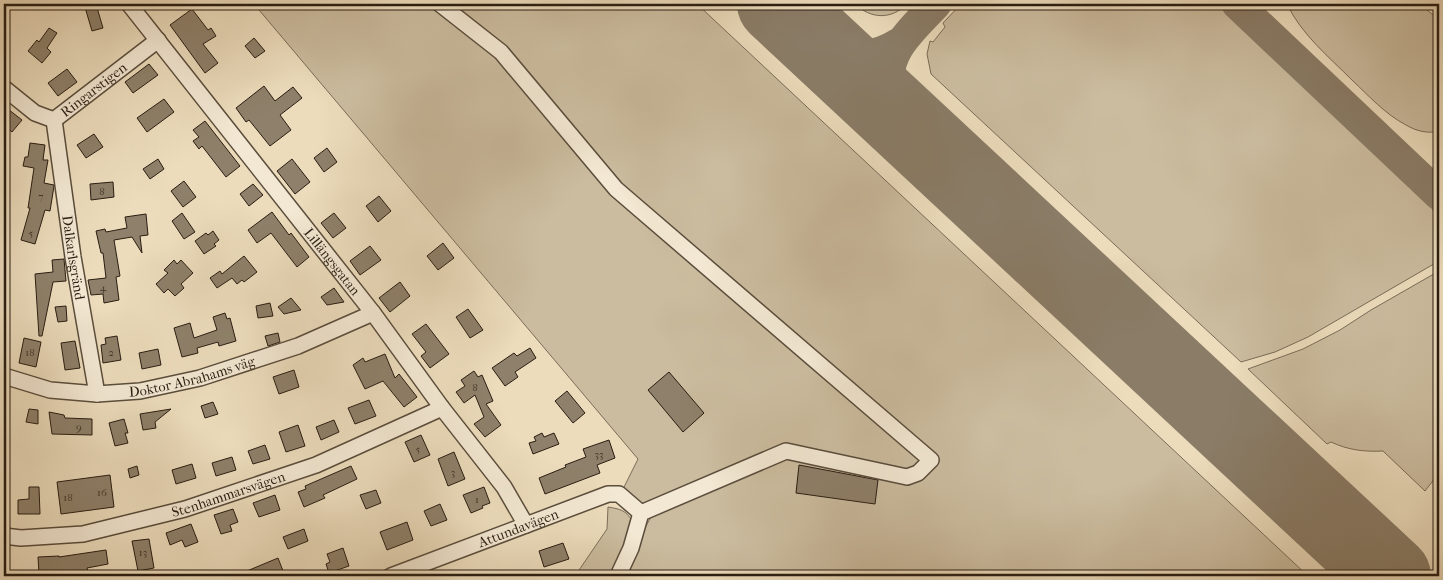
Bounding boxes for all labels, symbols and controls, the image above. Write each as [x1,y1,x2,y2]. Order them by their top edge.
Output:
street label: Ringarstigen [57,59,130,120]
house number: 8 [99,185,105,198]
house number: 7 [38,190,44,203]
street label: Dalkarlsgränd [59,214,89,302]
street label: Lillängsgatan [300,224,364,299]
house number: 5 [29,227,34,240]
house number: 4 [100,281,107,294]
house number: 18 [25,346,35,359]
house number: 2 [108,346,114,359]
street label: Doktor Abrahams väg [128,352,257,400]
house number: 8 [472,381,478,394]
house number: 9 [76,421,82,434]
house number: 5 [416,443,421,456]
house number: 33 [594,448,604,461]
house number: 3 [451,466,455,479]
street label: Stenhammarsvägen [170,468,287,520]
house number: 16 [97,486,107,499]
house number: 18 [63,491,73,504]
house number: 1 [475,493,479,506]
street label: Attundavägen [475,505,561,551]
house number: 13 [139,546,147,559]

